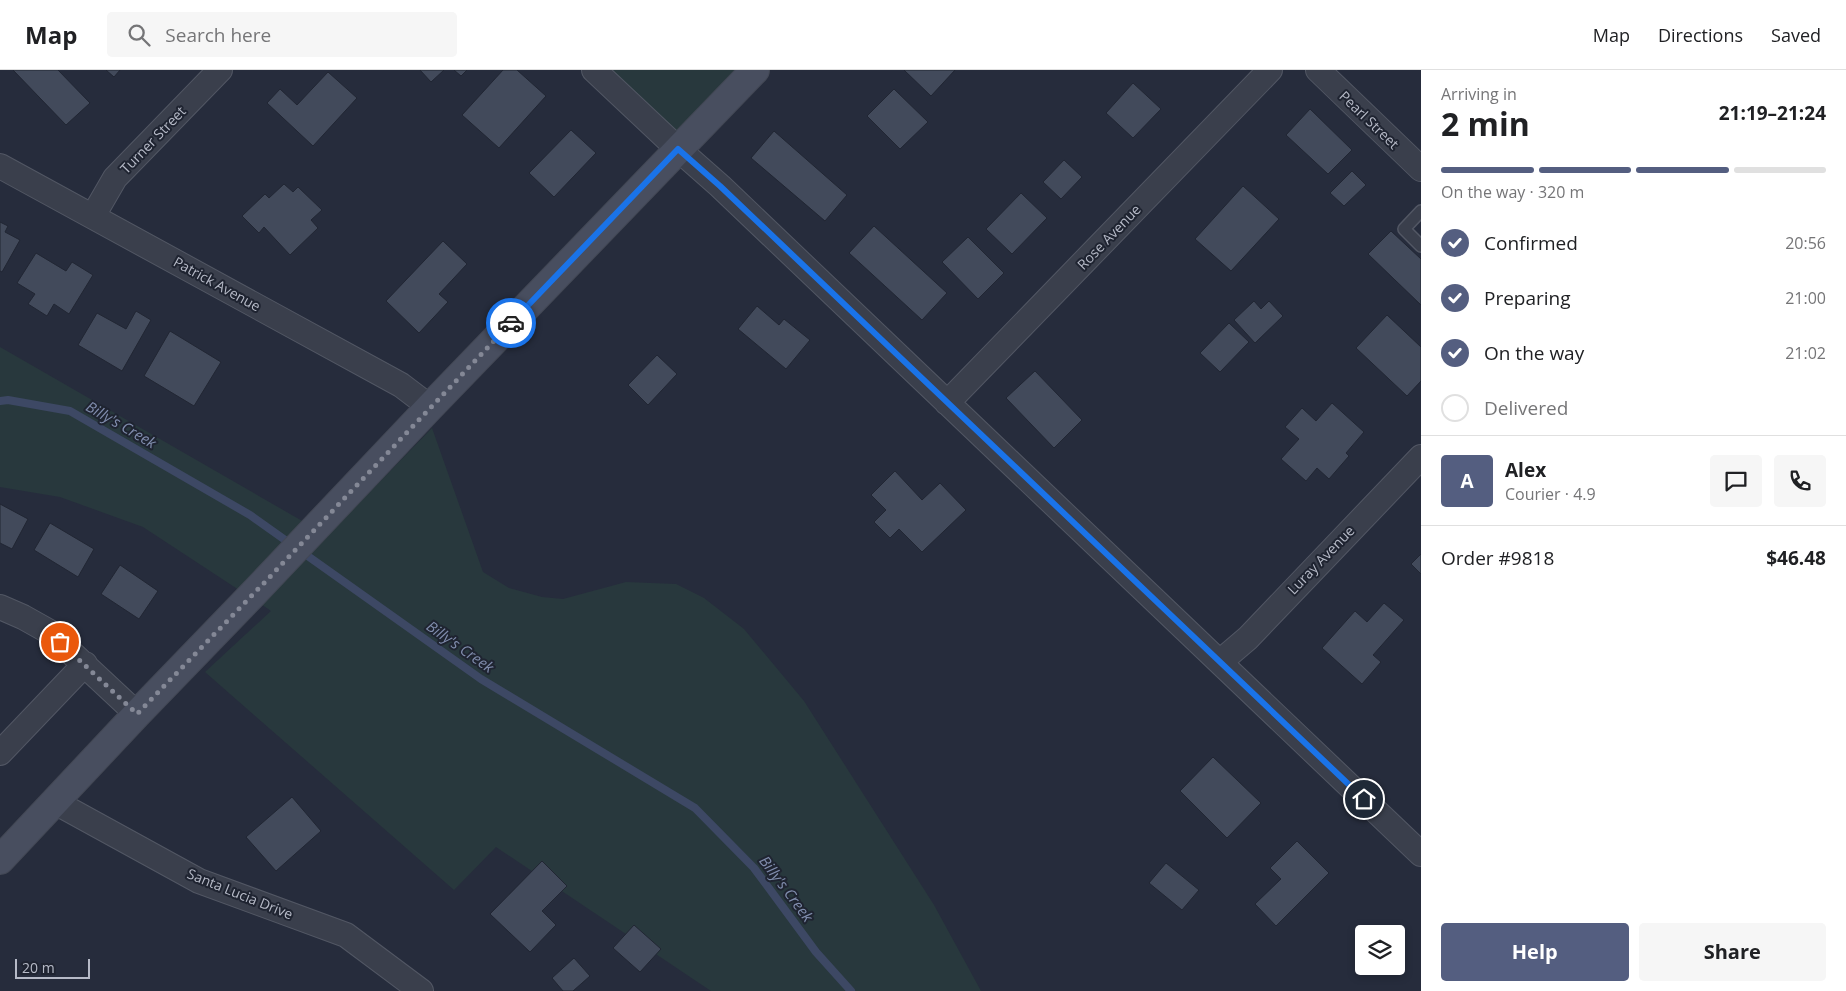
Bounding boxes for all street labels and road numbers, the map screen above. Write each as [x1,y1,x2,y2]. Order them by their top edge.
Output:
street label: Pearl Street [1335,86,1403,153]
street label: Turner Street [116,102,190,178]
street label: Rose Avenue [1073,200,1145,273]
street label: Patrick Avenue [170,252,264,315]
street label: Luray Avenue [1283,521,1358,598]
street label: Santa Lucia Drive [185,864,296,923]

